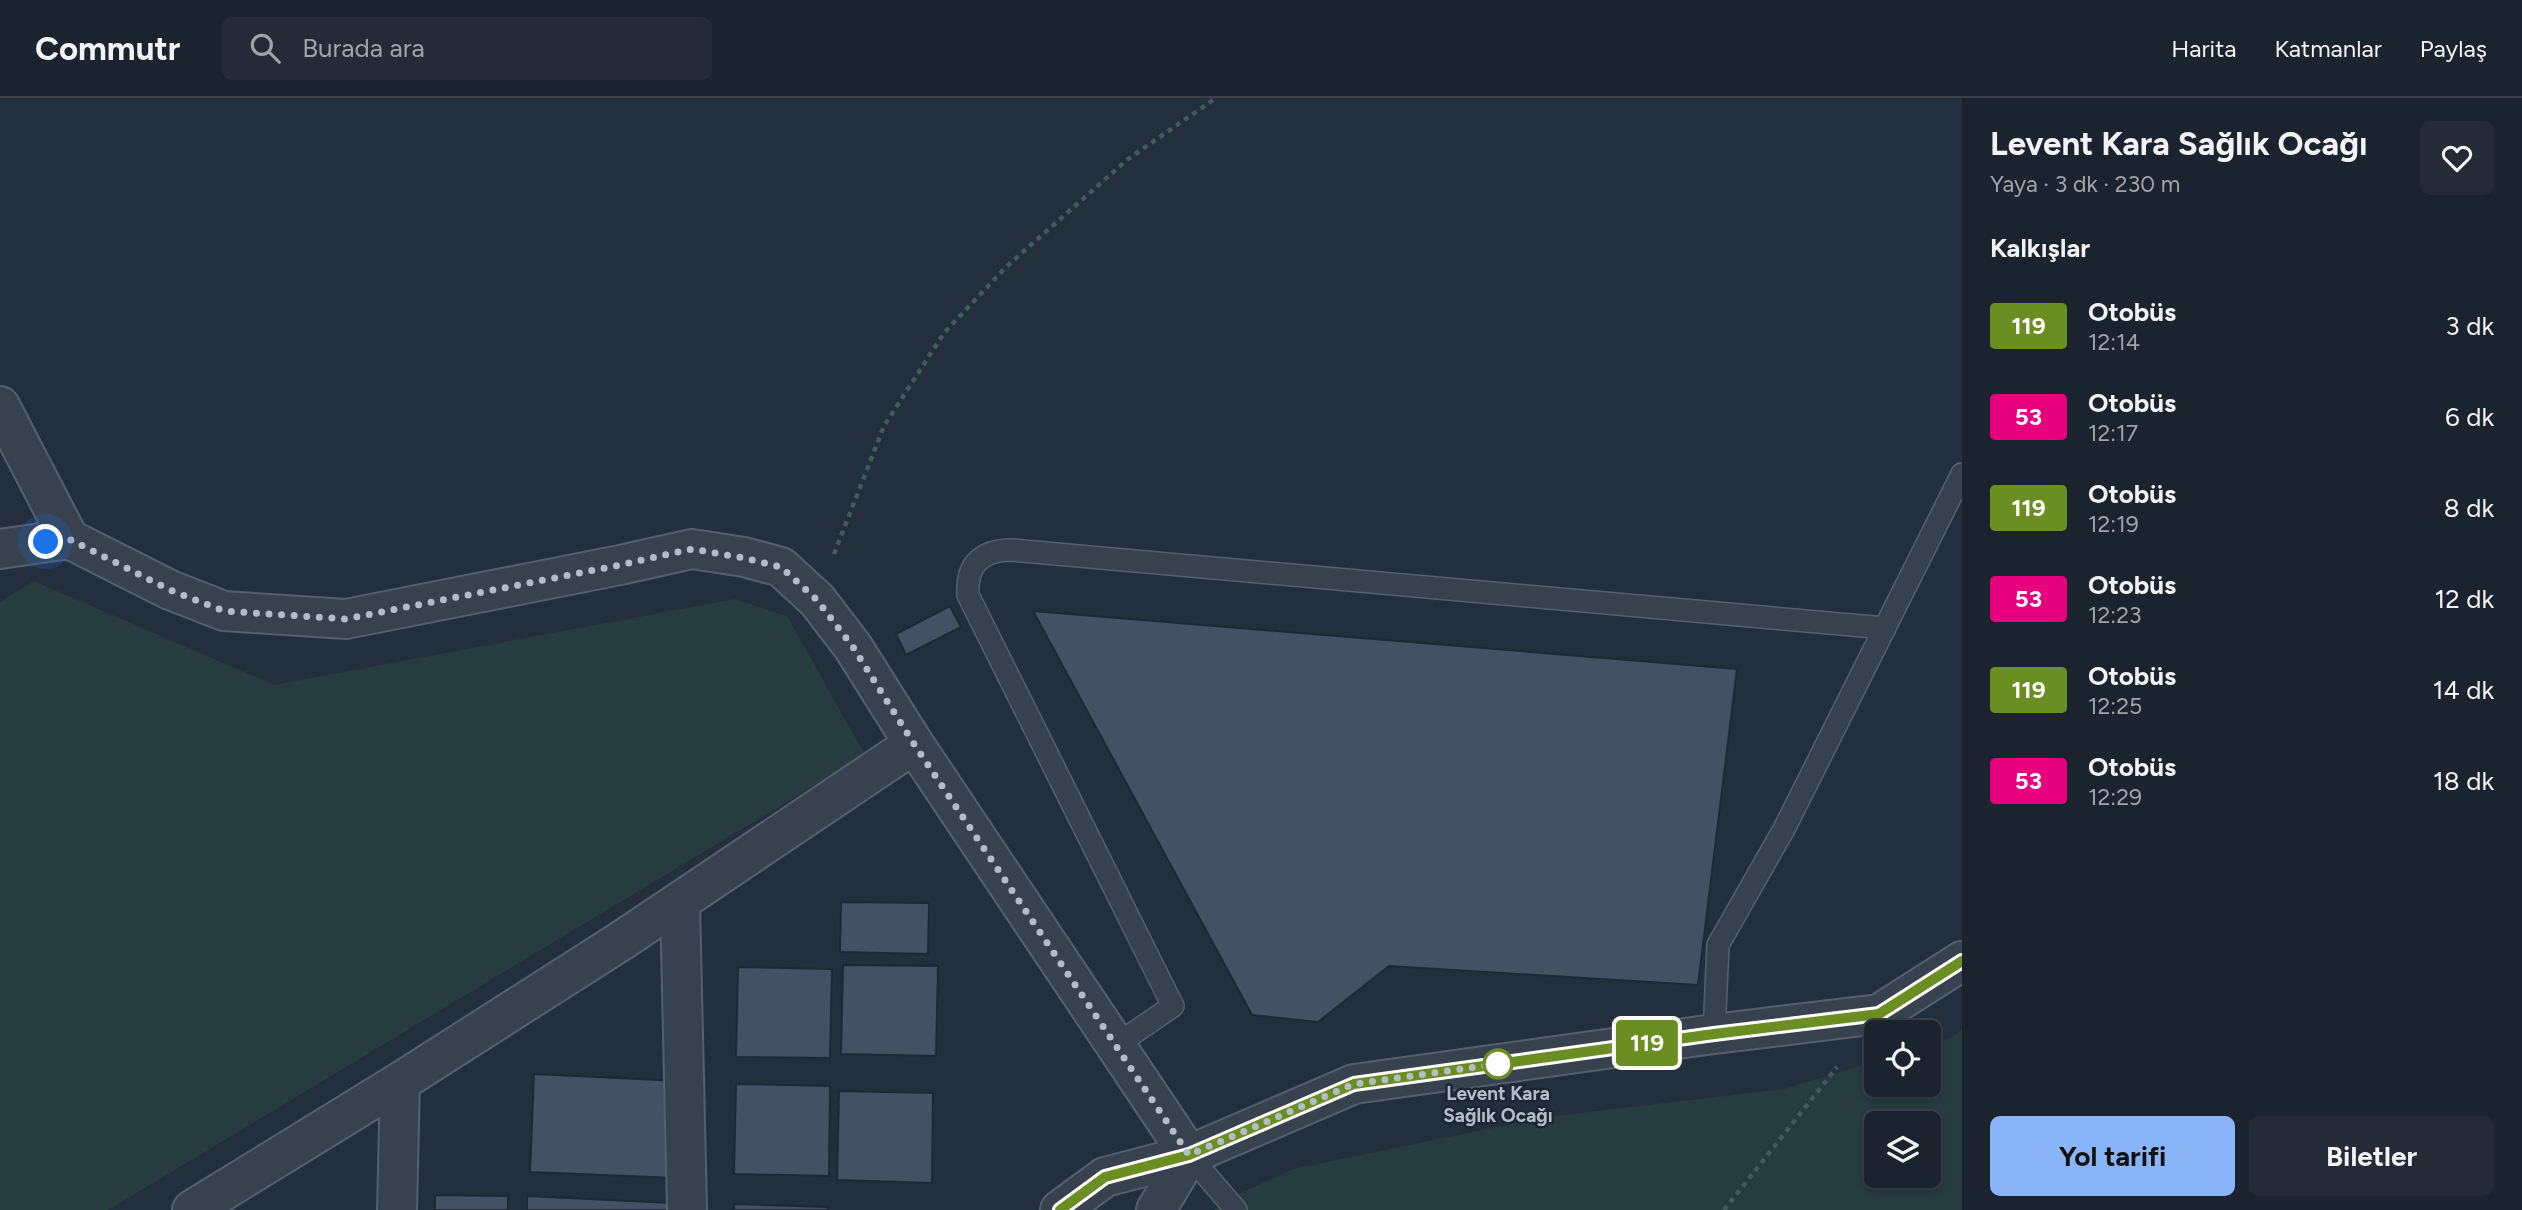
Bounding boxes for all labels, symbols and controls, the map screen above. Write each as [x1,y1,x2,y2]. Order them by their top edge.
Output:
search box [222,17,712,80]
text: Commutr [35,29,180,68]
icon: search [246,29,284,67]
text: Burada ara [302,32,425,64]
text: Harita [2171,34,2236,63]
text: Katmanlar [2274,34,2382,63]
text: Paylaş [2420,34,2487,63]
button: heart [2420,121,2494,195]
text: Levent Kara Sağlık Ocağı [1990,124,2368,163]
text: Yaya · 3 dk · 230 m [1990,170,2180,198]
text: Kalkışlar [1990,232,2090,264]
text: Otobüs [2088,296,2176,328]
text: 3 dk [2446,310,2494,342]
text: 119 [2011,311,2046,340]
text: 12:14 [2088,328,2140,356]
text: Otobüs [2088,387,2176,419]
text: 6 dk [2445,401,2494,433]
text: 53 [2015,402,2042,431]
text: 12:17 [2088,419,2138,447]
text: Otobüs [2088,478,2176,510]
text: 8 dk [2444,492,2494,524]
text: 119 [2011,493,2046,522]
text: 12:19 [2088,510,2139,538]
your location [28,524,63,559]
text: Otobüs [2088,569,2176,601]
text: 12 dk [2434,583,2494,615]
text: 53 [2015,584,2042,613]
text: 12:23 [2088,601,2142,629]
text: Otobüs [2088,660,2176,692]
text: 14 dk [2433,674,2494,706]
text: 119 [2011,675,2046,704]
text: 12:25 [2088,692,2142,720]
text: Otobüs [2088,751,2176,783]
text: 18 dk [2433,765,2494,797]
text: 53 [2015,766,2042,795]
text: 12:29 [2088,783,2142,811]
line badge: 119 [1607,1020,1687,1066]
map controls [1864,1020,1941,1188]
button: locate [1864,1020,1941,1097]
text: 119 [1630,1028,1664,1057]
marker: Levent Kara Sağlık Ocağı [1483,1049,1513,1079]
place label: Levent Kara Sağlık Ocağı [1443,1082,1553,1127]
button: layers [1864,1111,1941,1188]
button: Yol tarifi [1990,1116,2235,1196]
button: Biletler [2249,1116,2494,1196]

